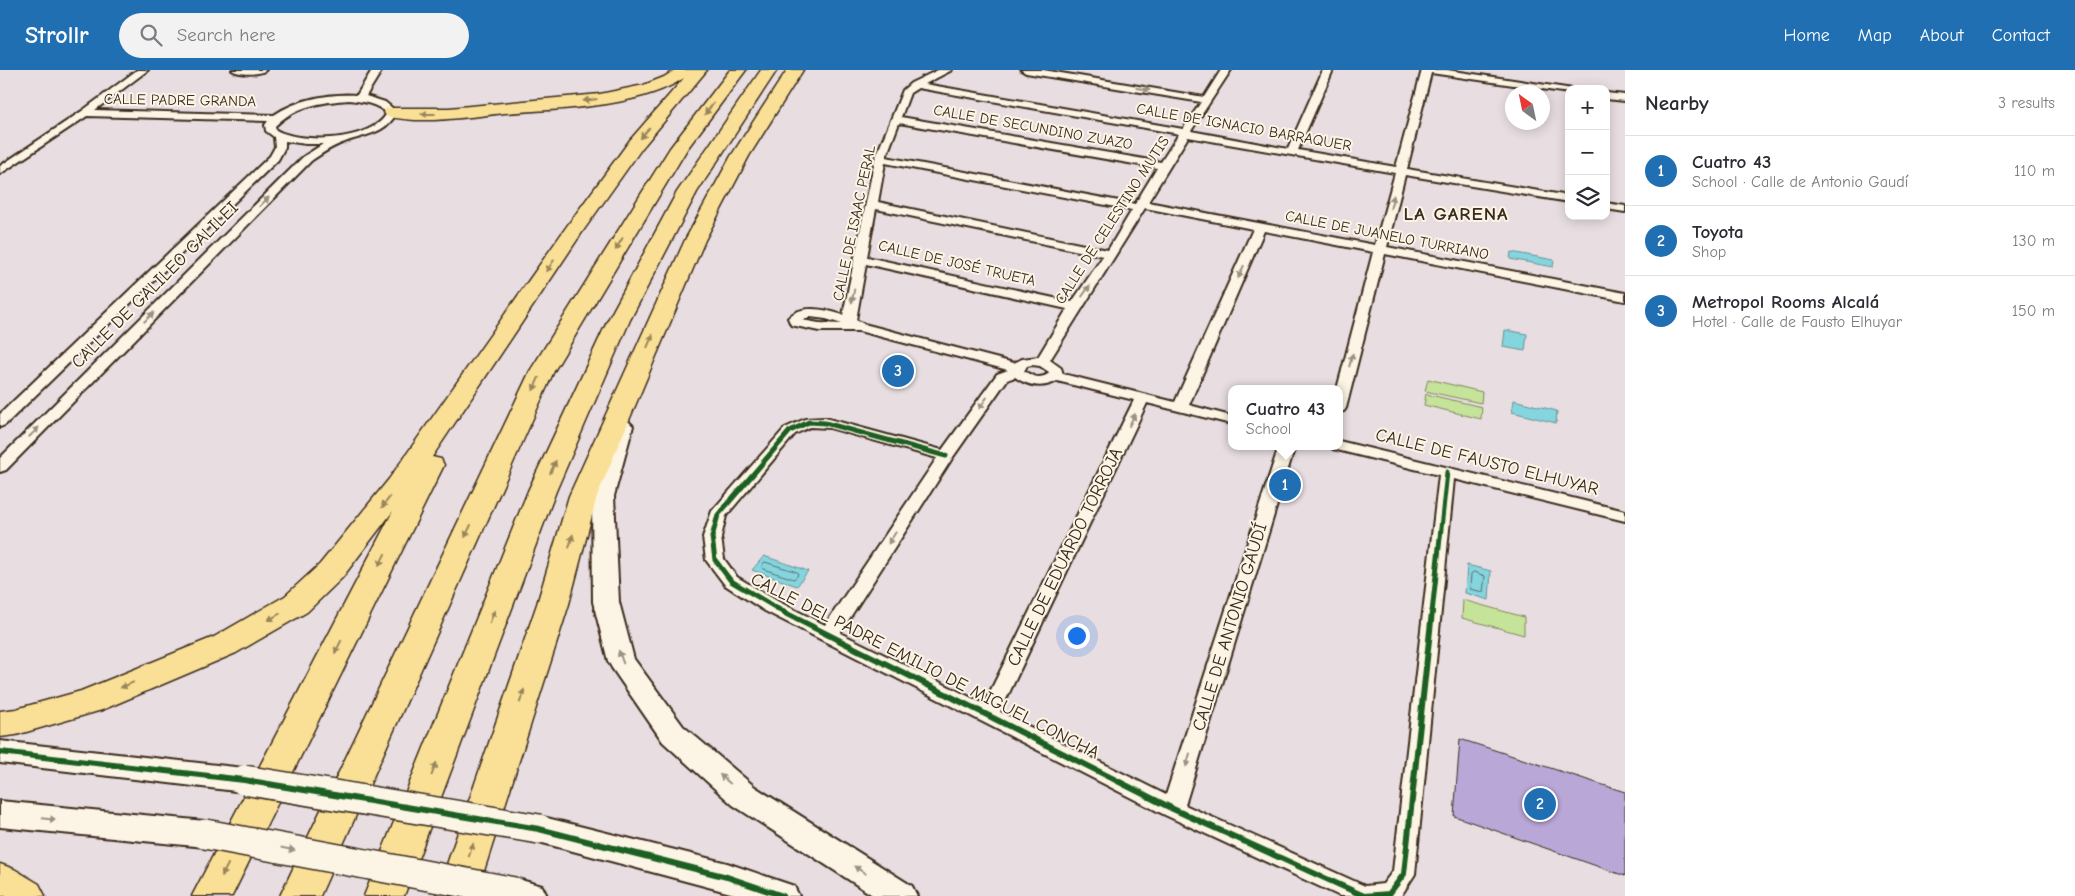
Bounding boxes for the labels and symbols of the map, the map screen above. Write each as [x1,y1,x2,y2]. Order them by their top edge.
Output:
north arrow [1505,85,1550,130]
one-way arrow [1136,86,1152,94]
street label: CALLE PADRE GRANDA [104,90,257,110]
one-way arrow [581,96,597,104]
street label: CALLE DE IGNACIO BARRAQUER [1135,99,1353,155]
street label: CALLE DE SECUNDINO ZUAZO [932,101,1134,153]
one-way arrow [703,102,714,115]
one-way arrow [420,110,436,118]
one-way arrow [639,127,650,140]
street label: CALLE DE CELESTINO MUTIS [1051,133,1173,307]
street label: CALLE DE ISAAC PERAL [829,143,879,303]
one-way arrow [1388,195,1396,210]
one-way arrow [258,196,270,208]
street label: CALLE DE GALILEO GALILEI [67,197,243,373]
district label: LA GARENA [1403,203,1509,225]
street label: CALLE DE JUANELO TURRIANO [1284,206,1490,264]
street label: CALLE DE JOSÉ TRUETA [877,235,1038,290]
one-way arrow [614,237,623,250]
one-way arrow [545,259,555,272]
one-way arrow [1236,265,1244,279]
one-way arrow [1081,284,1091,298]
one-way arrow [849,289,857,305]
one-way arrow [143,311,155,323]
one-way arrow [646,334,654,348]
pin: 3 [882,352,914,390]
one-way arrow [1347,353,1355,368]
one-way arrow [532,377,540,391]
one-way arrow [978,396,988,410]
one-way arrow [1127,413,1136,428]
street label: CALLE DE FAUSTO ELHUYAR [1373,424,1601,500]
one-way arrow [28,426,40,438]
street label: CALLE DE EDUARDO TORROJA [1003,444,1127,670]
one-way arrow [549,460,557,474]
pin: 1 [1269,466,1301,504]
one-way arrow [381,495,392,508]
street label: CALLE DE ANTONIO GAUDÍ [1187,520,1272,734]
one-way arrow [464,524,472,539]
one-way arrow [887,531,897,545]
one-way arrow [567,533,575,548]
one-way arrow [378,553,386,568]
street label: CALLE DEL PADRE EMILIO DE MIGUEL CONCHA [747,568,1103,764]
one-way arrow [488,609,496,624]
one-way arrow [267,612,280,621]
your location [1064,623,1090,649]
one-way arrow [334,640,342,654]
one-way arrow [616,649,624,664]
one-way arrow [120,682,134,690]
one-way arrow [519,688,527,703]
one-way arrow [1184,752,1192,767]
one-way arrow [430,761,438,776]
one-way arrow [718,774,731,785]
pin: 2 [1524,785,1556,823]
one-way arrow [41,815,57,823]
one-way arrow [468,842,475,857]
one-way arrow [280,846,296,854]
one-way arrow [221,863,229,877]
one-way arrow [853,865,866,875]

